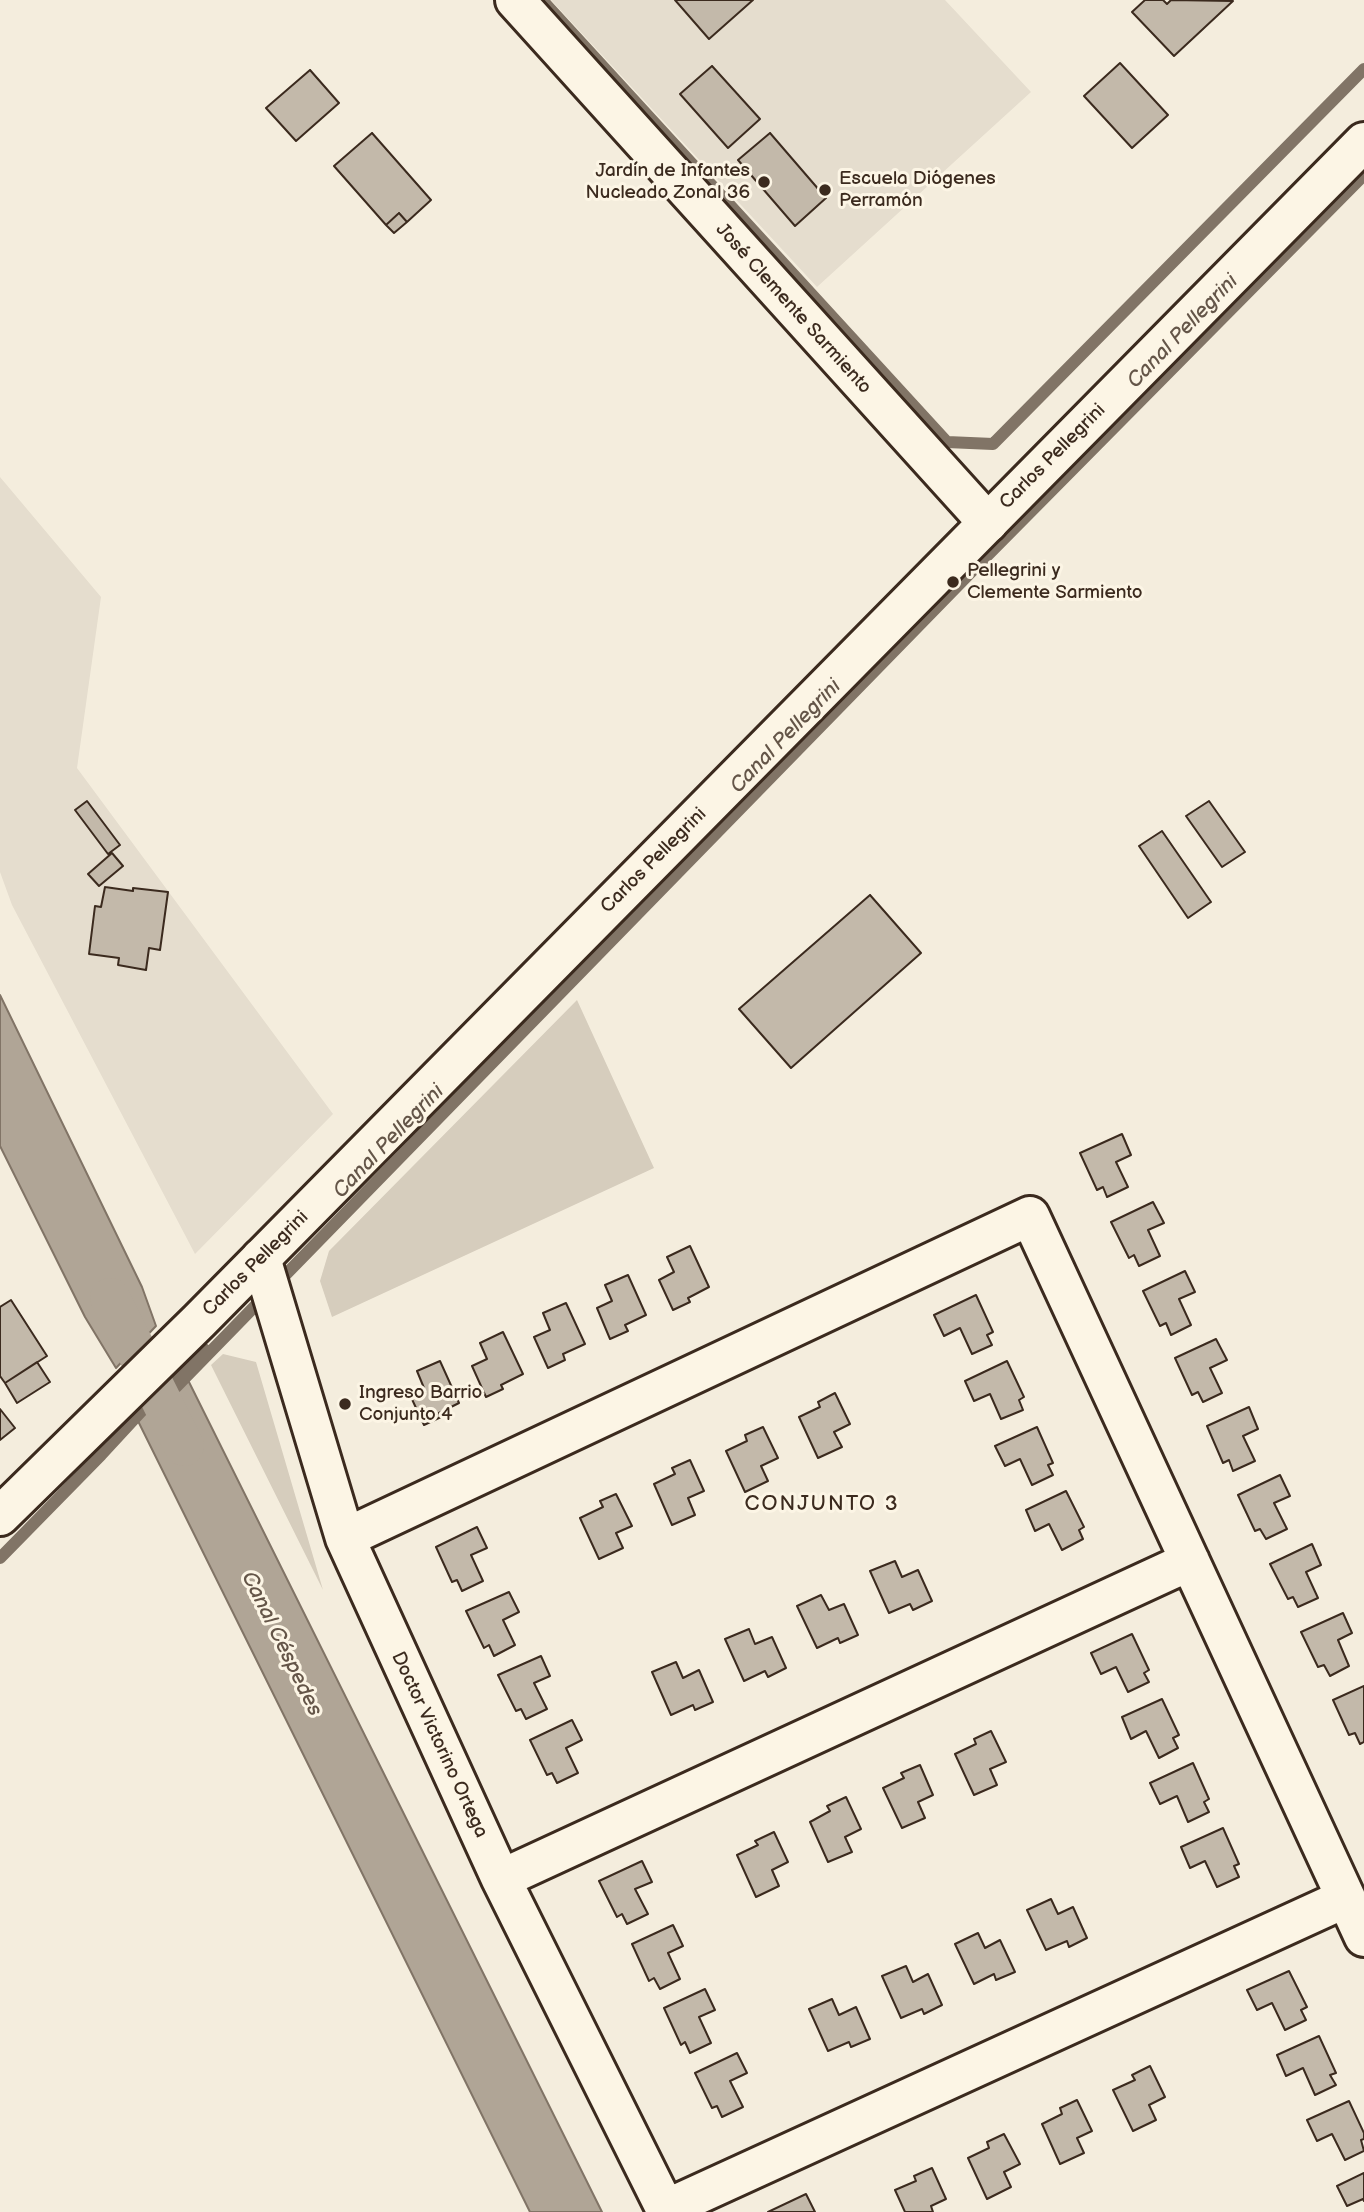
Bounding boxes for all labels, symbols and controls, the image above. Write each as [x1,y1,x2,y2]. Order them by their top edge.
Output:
place label: Jardín de Infantes Nucleado Zonal 36 [586,160,750,204]
place label: Escuela Diógenes Perramón [839,168,996,212]
marker: Jardín de Infantes Nucleado Zonal 36 [756,174,772,190]
marker: Escuela Diógenes Perramón [817,182,833,198]
street label: José Clemente Sarmiento [710,219,876,399]
water label: Canal Pellegrini [1122,270,1244,394]
street label: Carlos Pellegrini [995,399,1111,515]
place label: Pellegrini y Clemente Sarmiento [967,560,1143,604]
marker: Pellegrini y Clemente Sarmiento [945,574,961,590]
water label: Canal Pellegrini [725,675,847,799]
street label: Carlos Pellegrini [596,803,712,919]
water label: Canal Pellegrini [328,1080,450,1204]
street label: Carlos Pellegrini [198,1206,314,1322]
place label: Ingreso Barrio Conjunto 4 [359,1382,482,1426]
marker: Ingreso Barrio Conjunto 4 [337,1396,353,1412]
district label: CONJUNTO 3 [746,1492,898,1518]
water label: Canal Céspedes [235,1568,327,1720]
street label: Doctor Victorino Ortega [386,1648,492,1842]

